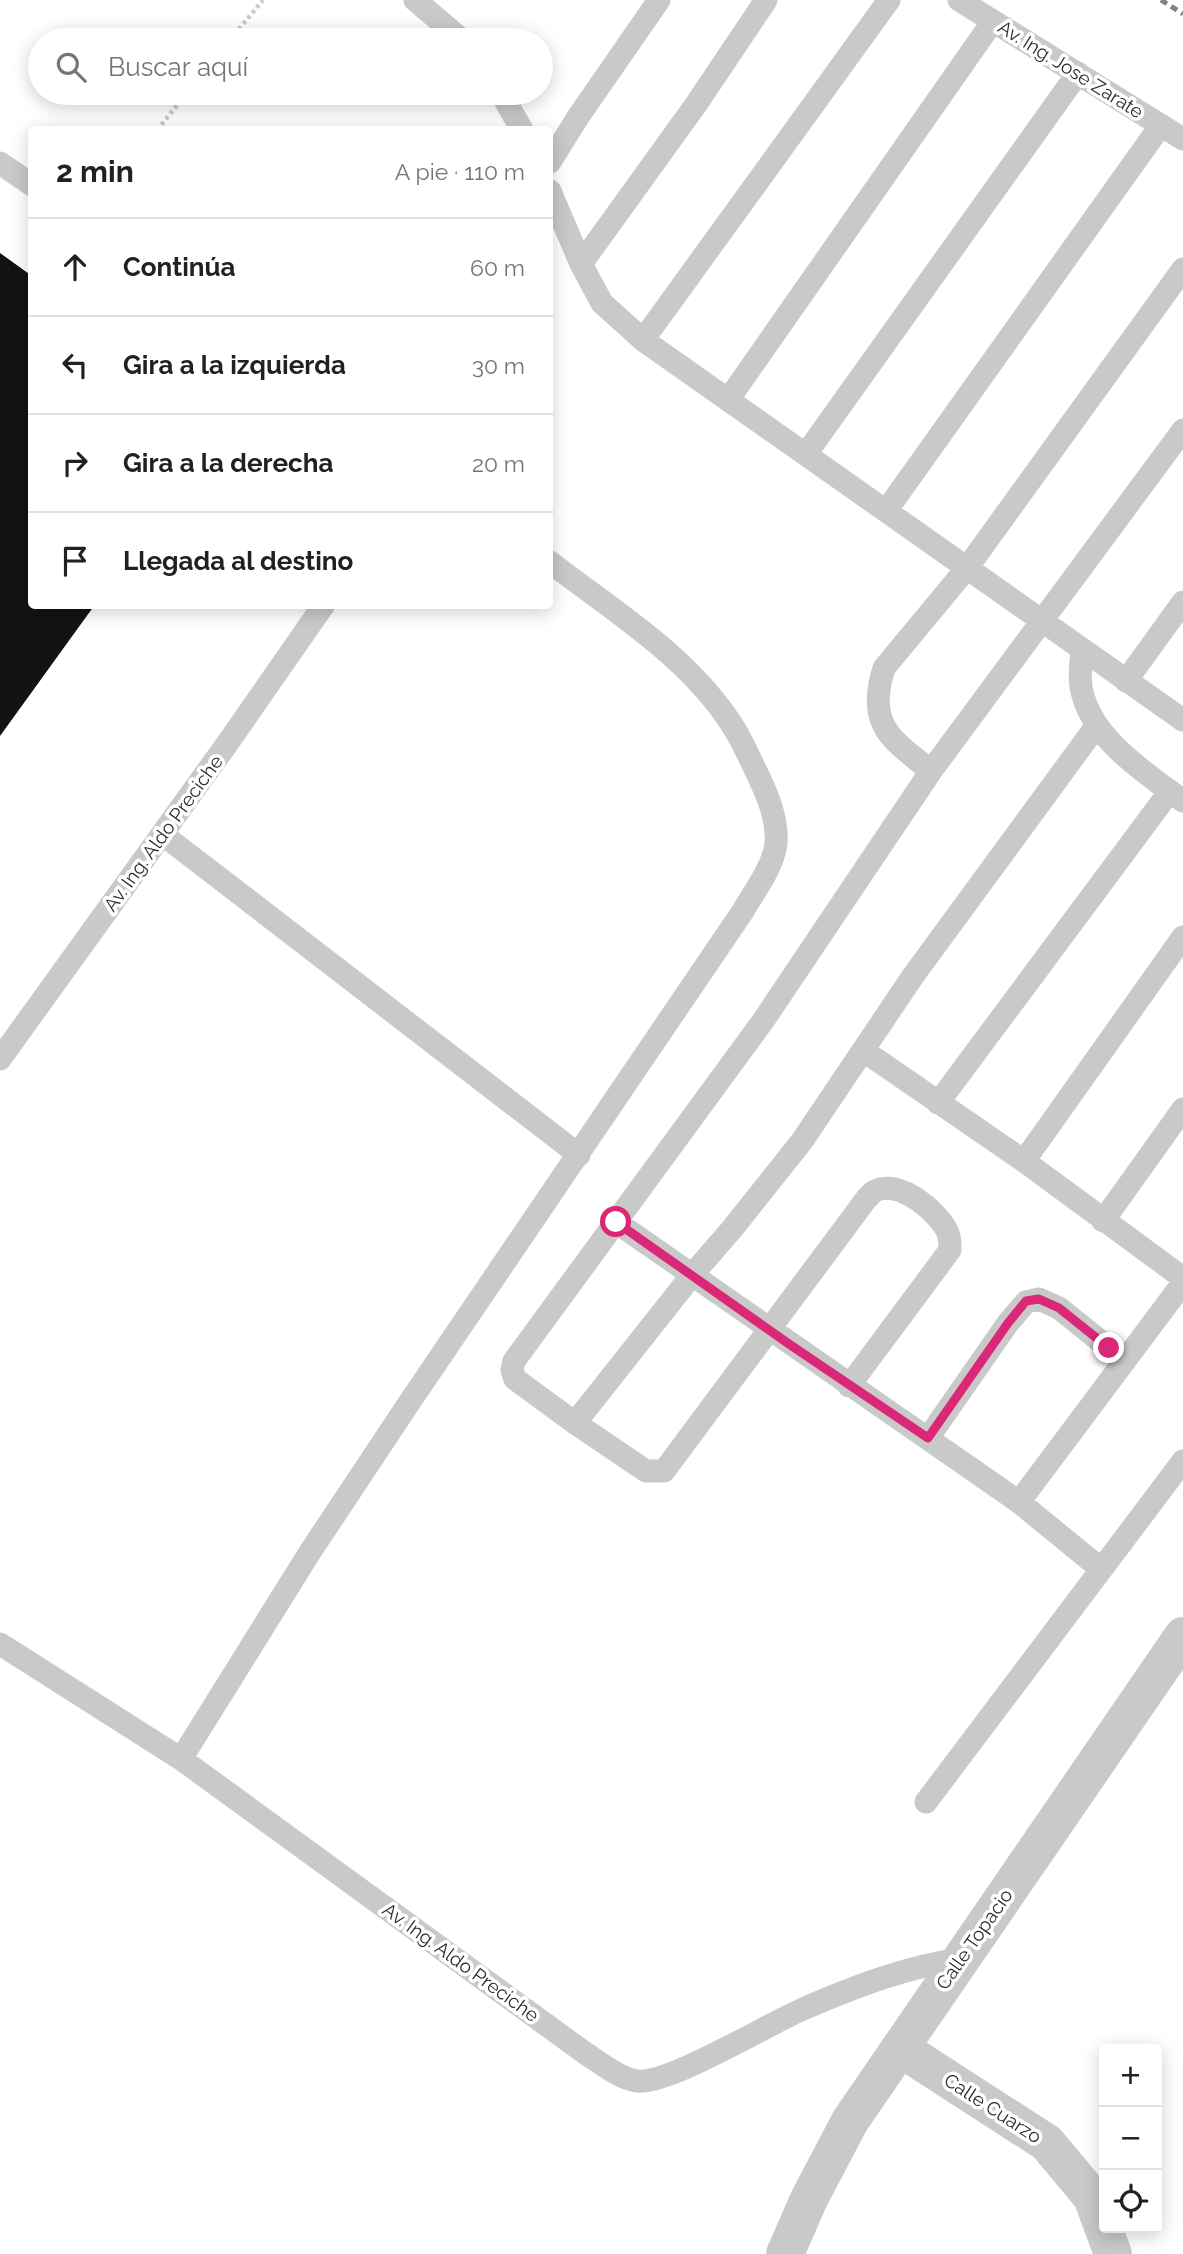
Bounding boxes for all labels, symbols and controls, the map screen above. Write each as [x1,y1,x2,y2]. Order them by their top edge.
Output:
street label: Av. Ing. Jose Zarate [994,15,1148,123]
search box [28,28,553,105]
icon: search [52,48,90,86]
text: Buscar aquí [108,52,248,82]
text: 2 min [56,154,134,189]
text: A pie · 110 m [395,158,525,185]
icon: ahead [56,248,94,286]
text: Continúa [123,252,235,282]
text: 60 m [470,254,525,281]
icon: left [56,346,94,384]
text: Gira a la izquierda [123,350,346,380]
text: 30 m [472,352,525,379]
icon: right [56,444,94,482]
text: Gira a la derecha [123,448,333,478]
text: 20 m [472,450,525,477]
icon: arrive [56,542,94,580]
text: Llegada al destino [123,546,353,576]
street label: Av. Ing. Aldo Preciche [99,751,227,915]
route start [600,1206,631,1237]
route end [1093,1332,1124,1363]
street label: Calle Topacio [931,1884,1017,1994]
street label: Av. Ing. Aldo Preciche [379,1898,543,2026]
map controls [1099,2044,1162,2233]
button: + [1099,2044,1162,2107]
street label: Calle Cuarzo [940,2068,1046,2148]
button: − [1099,2107,1162,2170]
button: locate [1099,2170,1162,2233]

